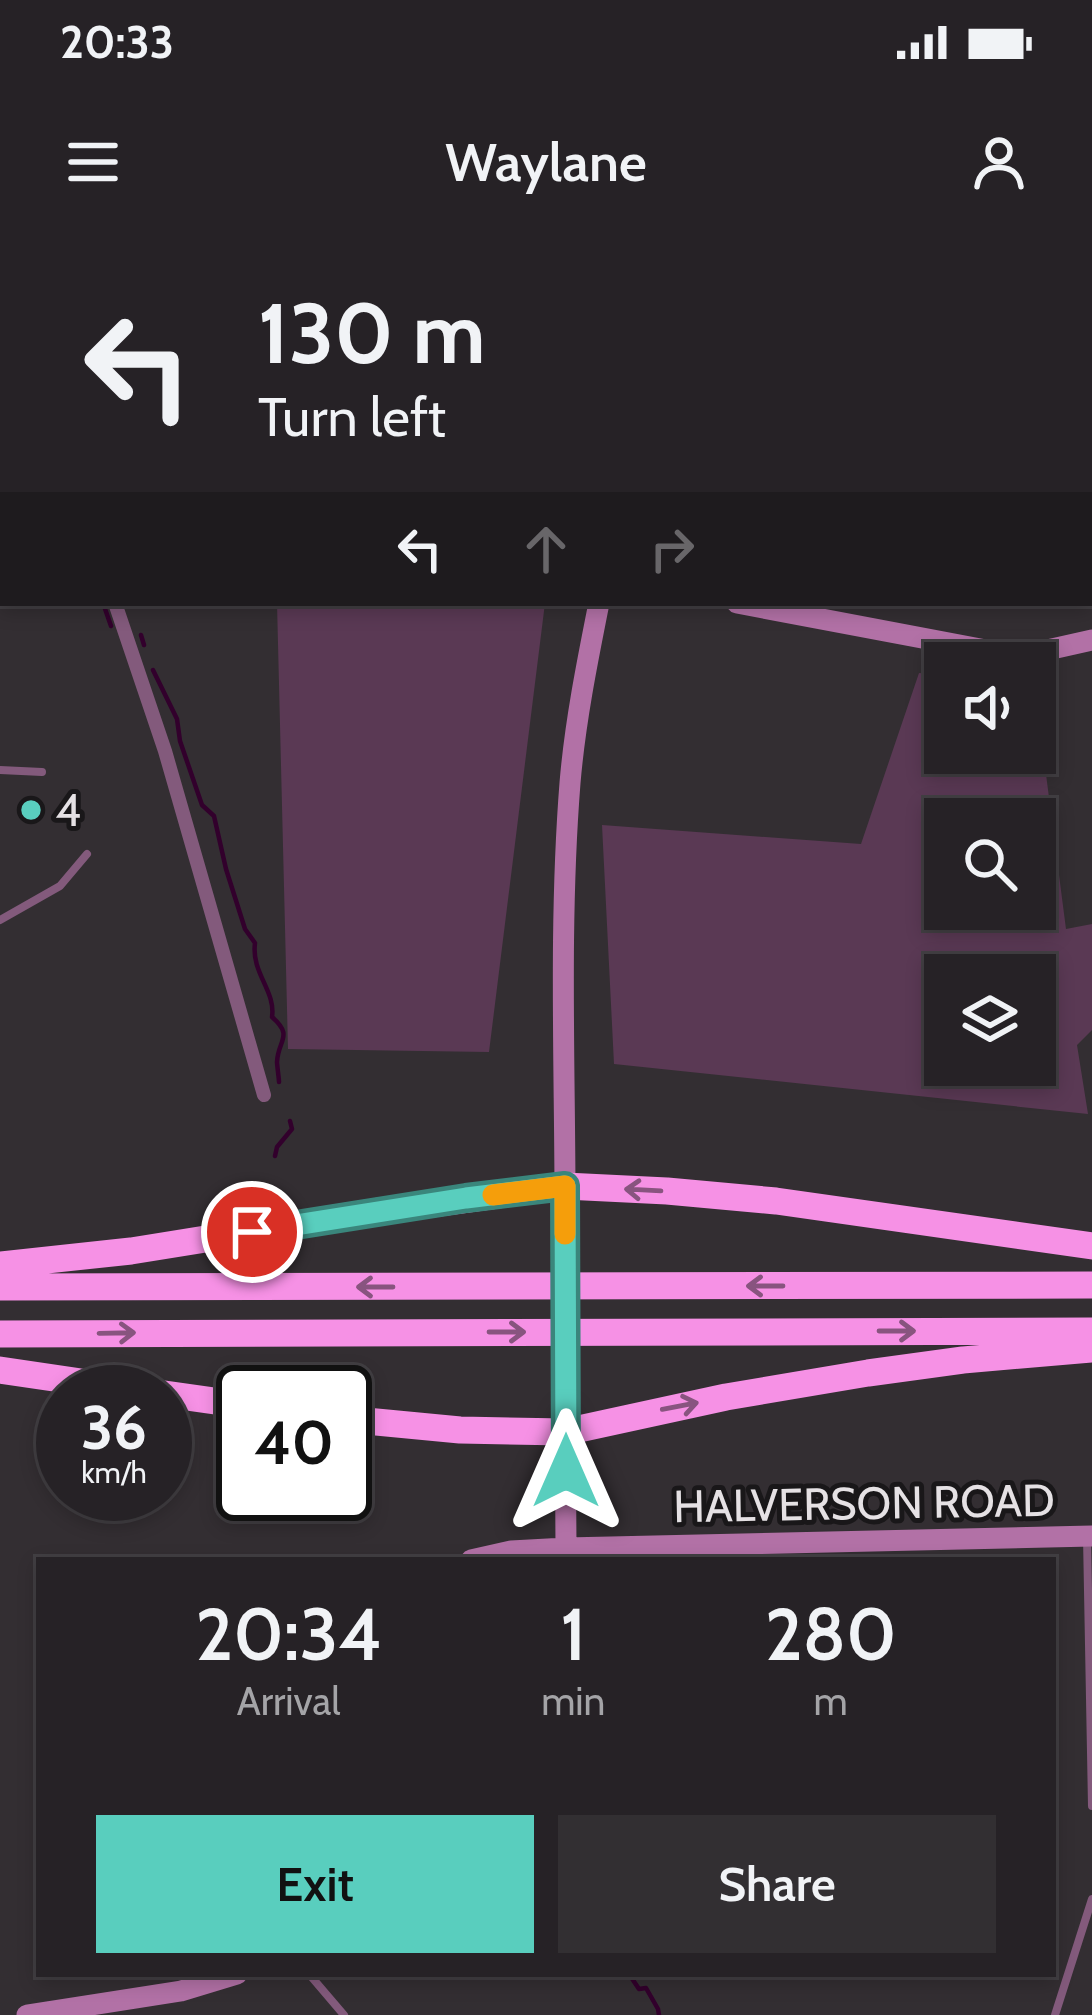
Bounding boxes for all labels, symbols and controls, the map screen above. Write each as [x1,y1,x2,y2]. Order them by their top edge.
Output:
text: 20:33 [60,15,174,69]
icon: menu [60,129,126,195]
text: Waylane [445,129,647,195]
icon: person [966,129,1032,195]
text: 130 m [258,282,485,384]
icon: left [60,288,216,444]
text: Turn left [258,384,446,450]
icon: left [387,516,453,582]
icon: ahead [513,516,579,582]
icon: right [639,516,705,582]
map controls [924,642,1056,1086]
button: sound [924,642,1056,774]
place label: 4 [55,783,81,837]
marker: 4 [18,797,44,823]
button: search [924,798,1056,930]
button: layers [924,954,1056,1086]
one-way arrow [624,1178,663,1201]
pin [201,1181,303,1283]
icon: arrive [219,1199,285,1265]
one-way arrow [746,1275,785,1297]
one-way arrow [356,1276,395,1298]
one-way arrow [877,1320,916,1342]
one-way arrow [97,1321,136,1344]
one-way arrow [487,1321,526,1343]
speed limit sign: 40 [216,1365,372,1521]
text: 36 [81,1391,147,1464]
one-way arrow [660,1394,698,1417]
position arrow [503,1408,629,1534]
text: km/h [81,1454,147,1491]
street label: HALVERSON ROAD [673,1473,1055,1533]
text: 20:34 [195,1591,382,1678]
text: 1 [561,1591,586,1678]
text: 280 [765,1591,897,1678]
text: Arrival [237,1677,340,1725]
text: min [541,1677,605,1725]
text: m [814,1677,848,1725]
button: Exit [96,1815,534,1953]
button: Share [558,1815,996,1953]

